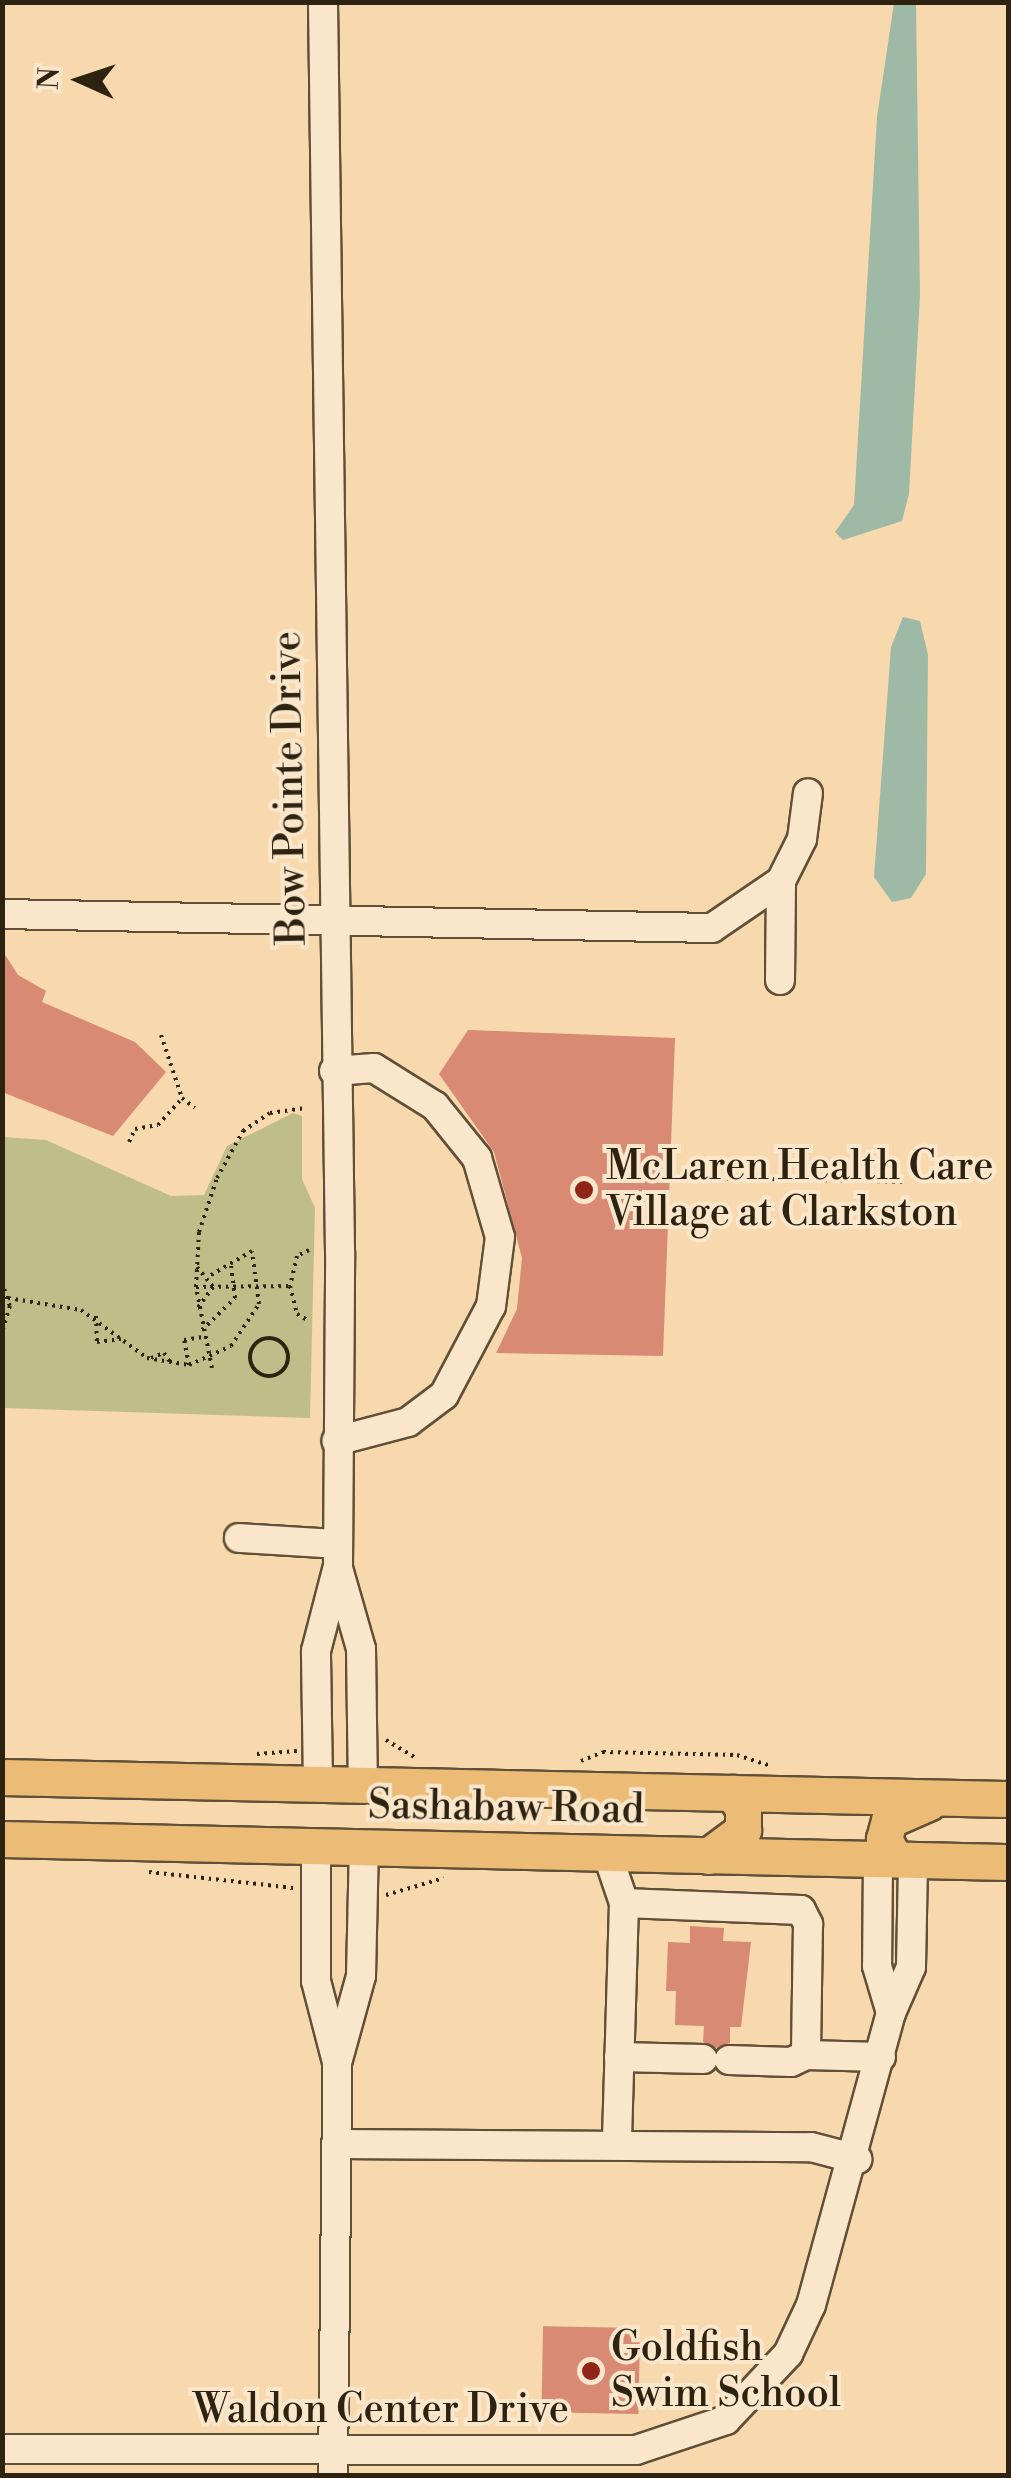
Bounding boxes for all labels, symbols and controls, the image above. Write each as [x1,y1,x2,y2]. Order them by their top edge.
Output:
north arrow [30,30,130,130]
text: N [31,66,68,90]
street label: Bow Pointe Drive [263,631,317,945]
place label: McLaren Health Care Village at Clarkston [606,1143,993,1237]
marker: McLaren Health Care Village at Clarkston [571,1177,597,1203]
street label: Sashabaw Road [368,1782,644,1834]
place label: Goldfish Swim School [611,2324,841,2418]
marker: Goldfish Swim School [580,2360,602,2382]
street label: Waldon Center Drive [193,2386,569,2434]

